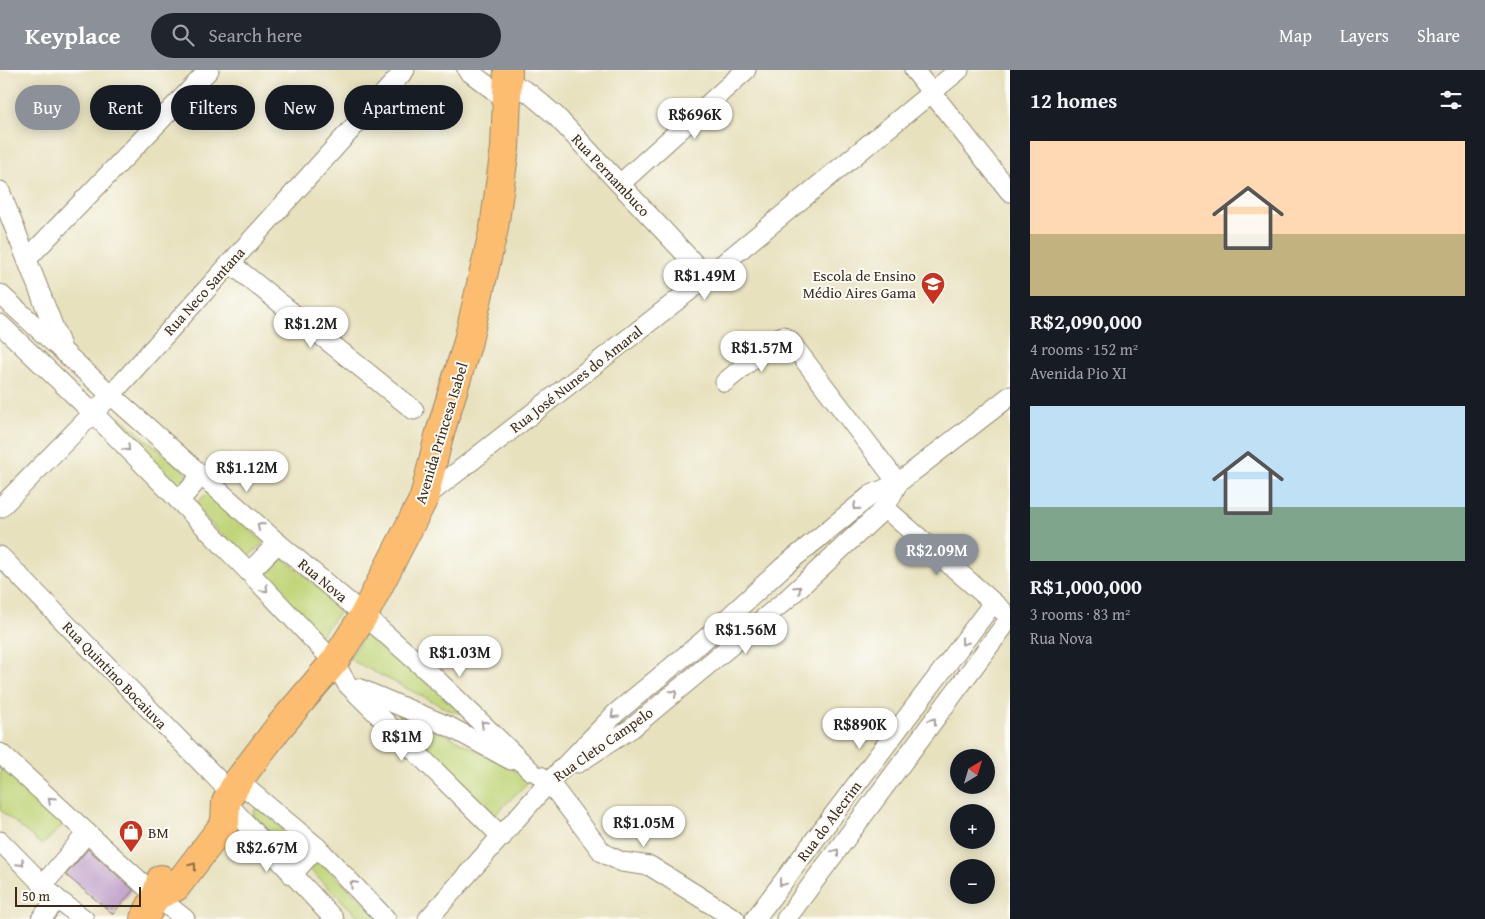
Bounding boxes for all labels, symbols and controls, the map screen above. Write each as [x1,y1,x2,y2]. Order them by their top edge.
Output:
search box [151,13,501,58]
text: Keyplace [25,18,121,53]
icon: search [169,21,197,49]
text: Search here [209,21,302,49]
text: Map [1279,22,1312,49]
text: Layers [1340,22,1389,49]
text: Share [1417,22,1460,49]
chip: Buy [15,85,80,130]
chip: Rent [90,85,161,130]
chip: Filters [171,85,255,130]
chip: New [265,85,334,130]
chip: Apartment [344,85,463,130]
text: 12 homes [1030,85,1117,116]
icon: filters [1437,86,1465,114]
pin: R$696K [654,98,736,140]
text: R$696K [668,102,722,126]
street label: Rua Pernambuco [567,129,655,221]
icon: home [1203,173,1293,263]
street label: Rua Neco Santana [159,242,249,340]
pin: R$1.49M [659,258,751,301]
text: R$1.49M [674,263,736,287]
place label: Escola de Ensino Médio Aires Gama [803,265,916,303]
school or university icon: Escola de Ensino Médio Aires Gama [920,271,946,305]
pin: R$1.2M [270,306,352,349]
text: R$2,090,000 [1030,306,1142,337]
text: R$1.2M [284,311,338,335]
street label: Rua José Nunes do Amaral [505,320,647,438]
pin: R$1.57M [716,330,808,373]
text: R$1.57M [731,335,793,359]
text: 4 rooms · 152 m² [1030,337,1138,361]
street label: Avenida Princesa Isabel [409,360,473,506]
text: Avenida Pio XI [1030,361,1127,385]
icon: home [1203,438,1293,528]
one-way arrow [121,442,130,451]
pin: R$1.12M [201,450,293,493]
text: R$1.12M [216,455,278,479]
one-way arrow [853,501,862,510]
one-way arrow [256,523,265,532]
pin: R$2.09M [891,534,983,576]
text: R$2.09M [906,538,968,562]
street label: Rua Nova [294,553,352,607]
text: R$1,000,000 [1030,571,1142,602]
one-way arrow [259,583,268,592]
one-way arrow [793,586,802,595]
text: 3 rooms · 83 m² [1030,602,1130,626]
pin: R$1.56M [700,612,792,655]
street label: Rua Quintino Bocaiuva [58,616,172,734]
text: R$1.56M [715,617,777,641]
text: Rua Nova [1030,626,1092,650]
pin: R$1.03M [414,636,506,678]
one-way arrow [961,636,970,646]
text: R$1.03M [429,640,491,664]
one-way arrow [668,690,677,699]
street label: Rua Cleto Campelo [549,702,657,786]
pin: R$890K [819,708,901,750]
one-way arrow [611,709,620,718]
text: R$890K [833,712,887,736]
one-way arrow [927,717,936,727]
pin: R$1M [372,720,432,762]
one-way arrow [480,721,489,730]
text: R$1M [382,724,422,748]
north arrow [950,749,995,794]
map controls [950,749,995,904]
street label: Rua do Alecrim [792,776,867,866]
one-way arrow [48,797,57,806]
button: + [950,804,995,849]
pin: R$1.05M [598,806,690,848]
text: R$1.05M [613,810,675,834]
shop icon: BM [118,819,144,853]
place label: BM [148,822,169,843]
pin: R$2.67M [221,830,313,873]
text: R$2.67M [236,835,298,859]
one-way arrow [830,848,839,858]
one-way arrow [16,858,25,867]
button: − [950,859,995,904]
one-way arrow [187,862,196,871]
one-way arrow [779,877,788,887]
one-way arrow [350,881,359,890]
scale bar [15,884,141,907]
text: 50 m [22,886,50,906]

